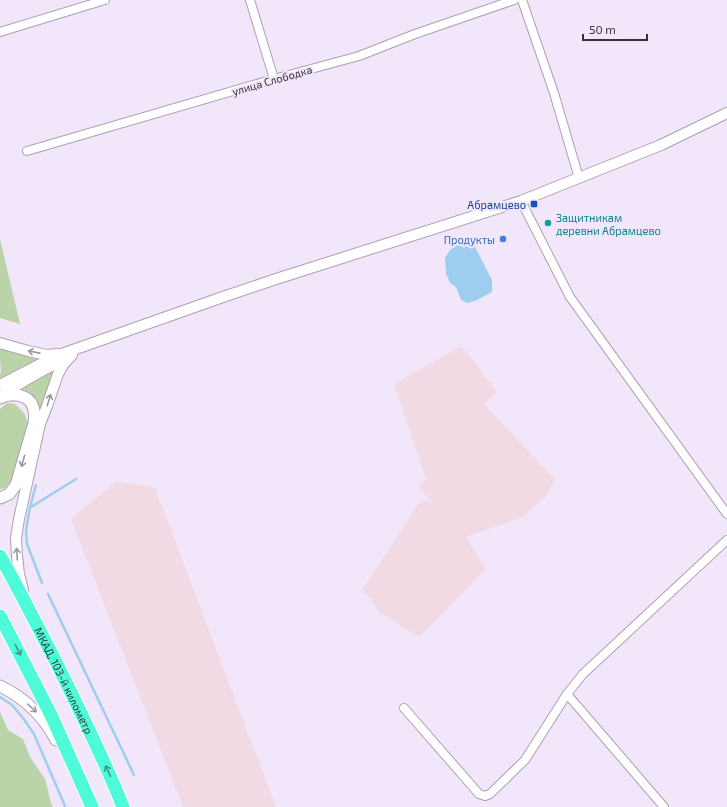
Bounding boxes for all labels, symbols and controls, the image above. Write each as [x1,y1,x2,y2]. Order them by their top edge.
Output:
scale bar [583,16,647,42]
text: 50 m [589,22,616,36]
street label: улица Слободка [230,62,314,99]
place label: Абрамцево [467,198,526,211]
marker: Абрамцево [529,199,539,209]
place label: Защитникам деревни Абрамцево [556,211,661,237]
marker: Защитникам деревни Абрамцево [543,218,553,228]
place label: Продукты [444,233,495,247]
marker: Продукты [498,234,508,244]
one-way arrow [28,348,41,356]
one-way arrow [46,394,53,407]
one-way arrow [19,454,26,467]
one-way arrow [13,548,20,561]
street label: МКАД, 103-й километр [33,625,96,736]
one-way arrow [15,644,22,656]
one-way arrow [27,703,37,712]
one-way arrow [104,765,111,777]

